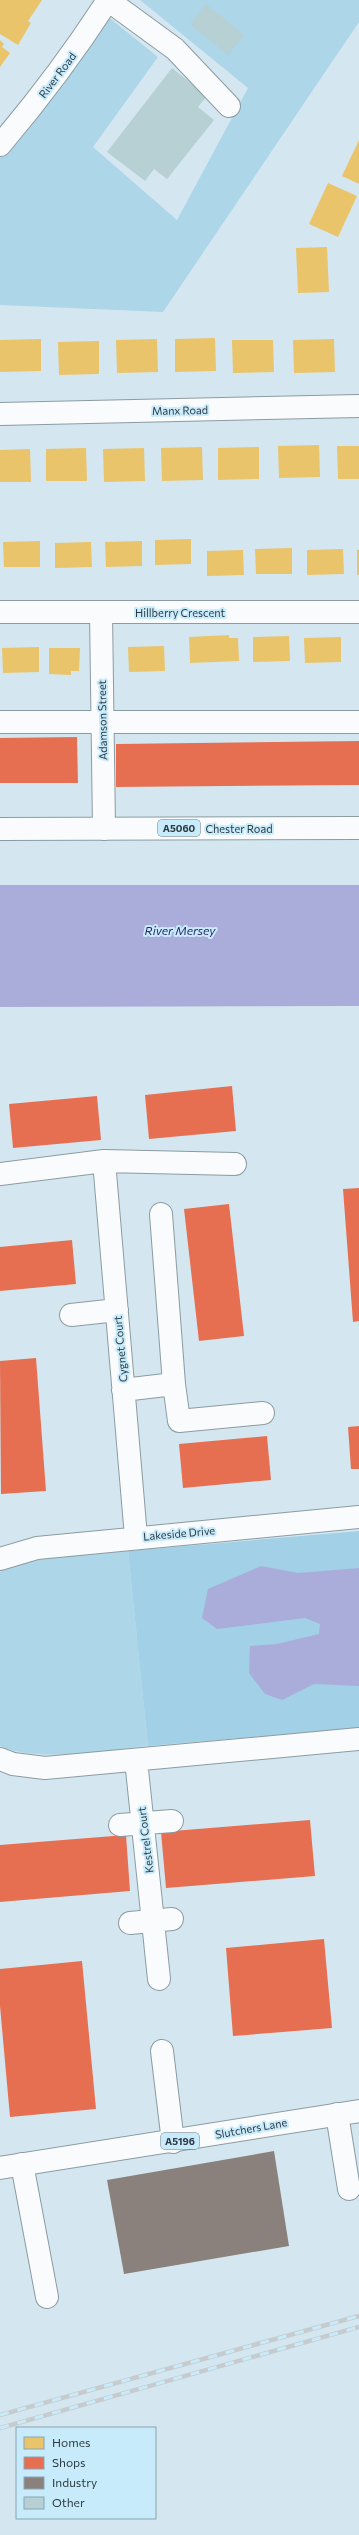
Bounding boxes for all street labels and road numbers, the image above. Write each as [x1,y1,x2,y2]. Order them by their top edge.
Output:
street label: River Road [36,50,78,100]
street label: Manx Road [152,403,208,417]
street label: Hillberry Crescent [135,606,226,619]
street label: Adamson Street [95,679,109,760]
road number: A5060 [158,820,200,836]
street label: Chester Road [205,822,273,835]
street label: Cygnet Court [111,1315,129,1383]
street label: Lakeside Drive [142,1523,216,1543]
street label: Kestrel Court [134,1806,155,1874]
street label: Slutchers Lane [214,2115,288,2141]
road number: A5196 [161,2133,199,2149]

